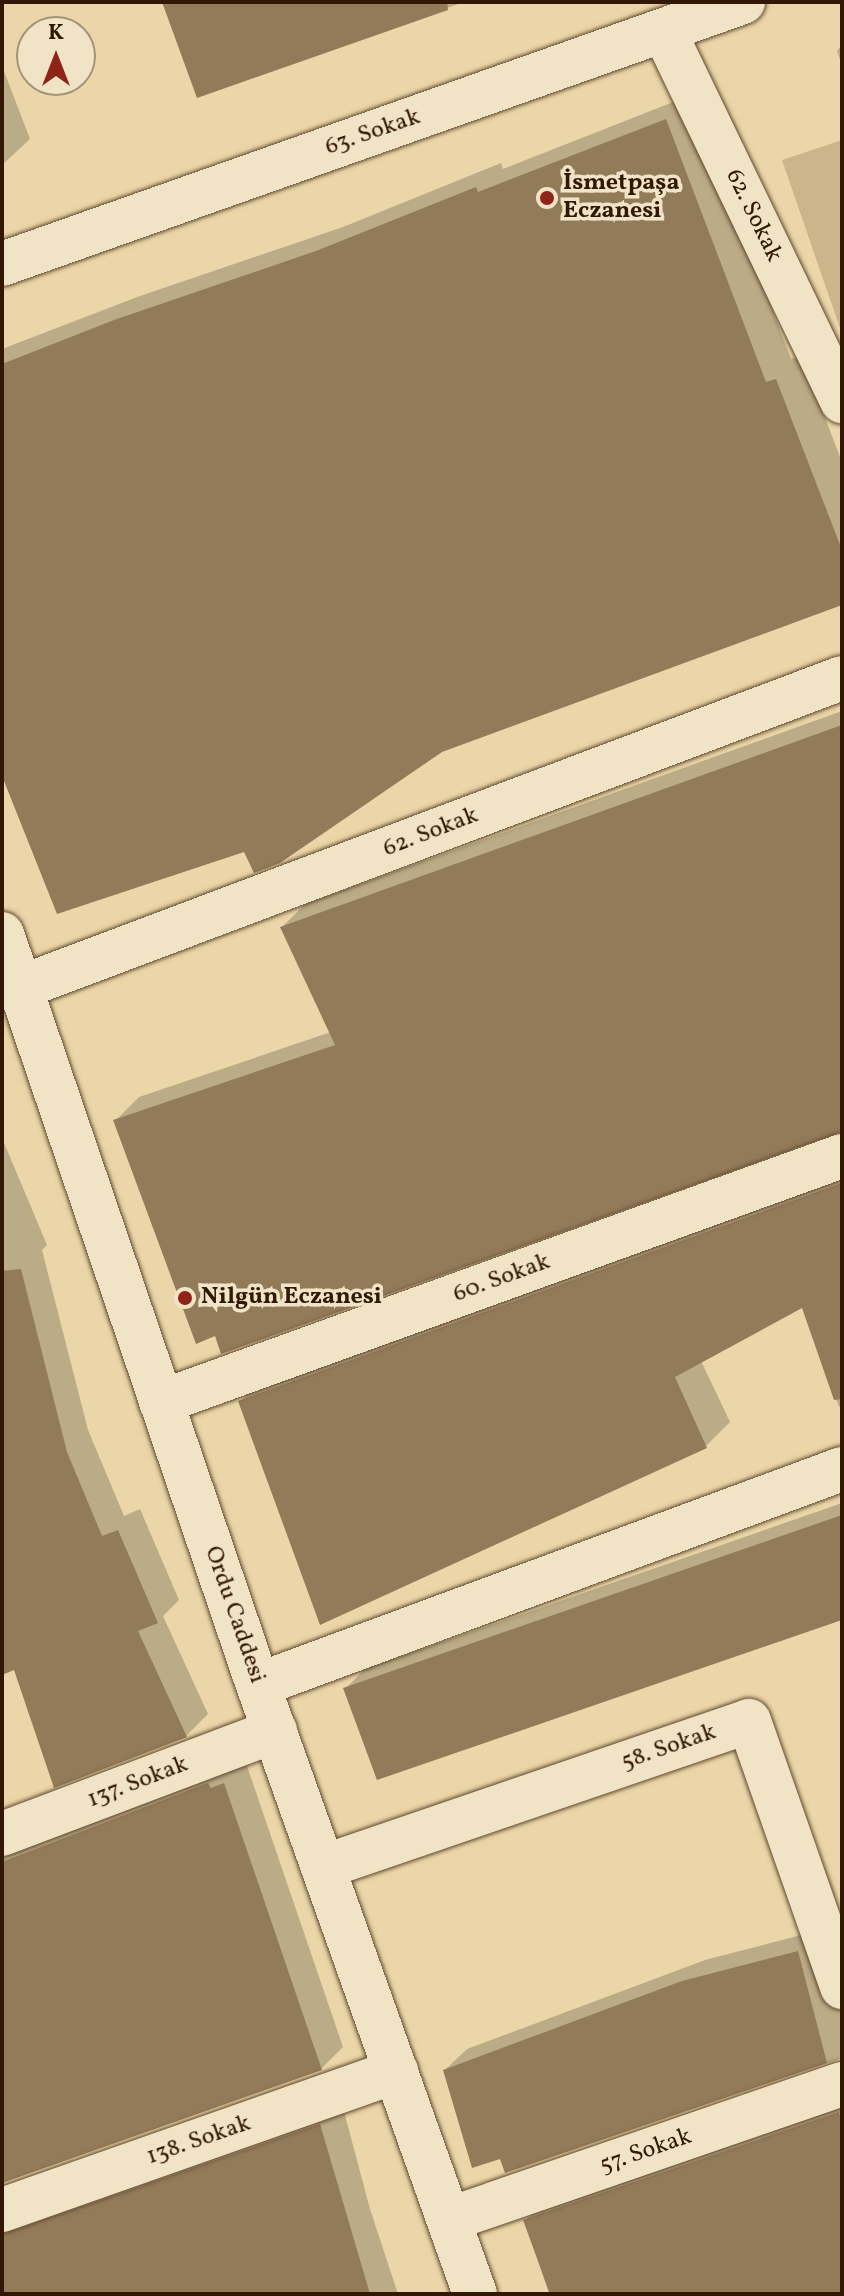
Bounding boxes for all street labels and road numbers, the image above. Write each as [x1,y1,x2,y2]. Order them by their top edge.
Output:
street label: 63. Sokak [322,103,424,163]
street label: 62. Sokak [718,165,788,267]
street label: 62. Sokak [379,802,483,864]
street label: 60. Sokak [450,1248,554,1310]
street label: Ordu Caddesi [197,1543,271,1687]
street label: 58. Sokak [618,1718,720,1778]
street label: 137. Sokak [84,1751,192,1815]
street label: 138. Sokak [143,2110,255,2172]
street label: 57. Sokak [596,2123,696,2181]

